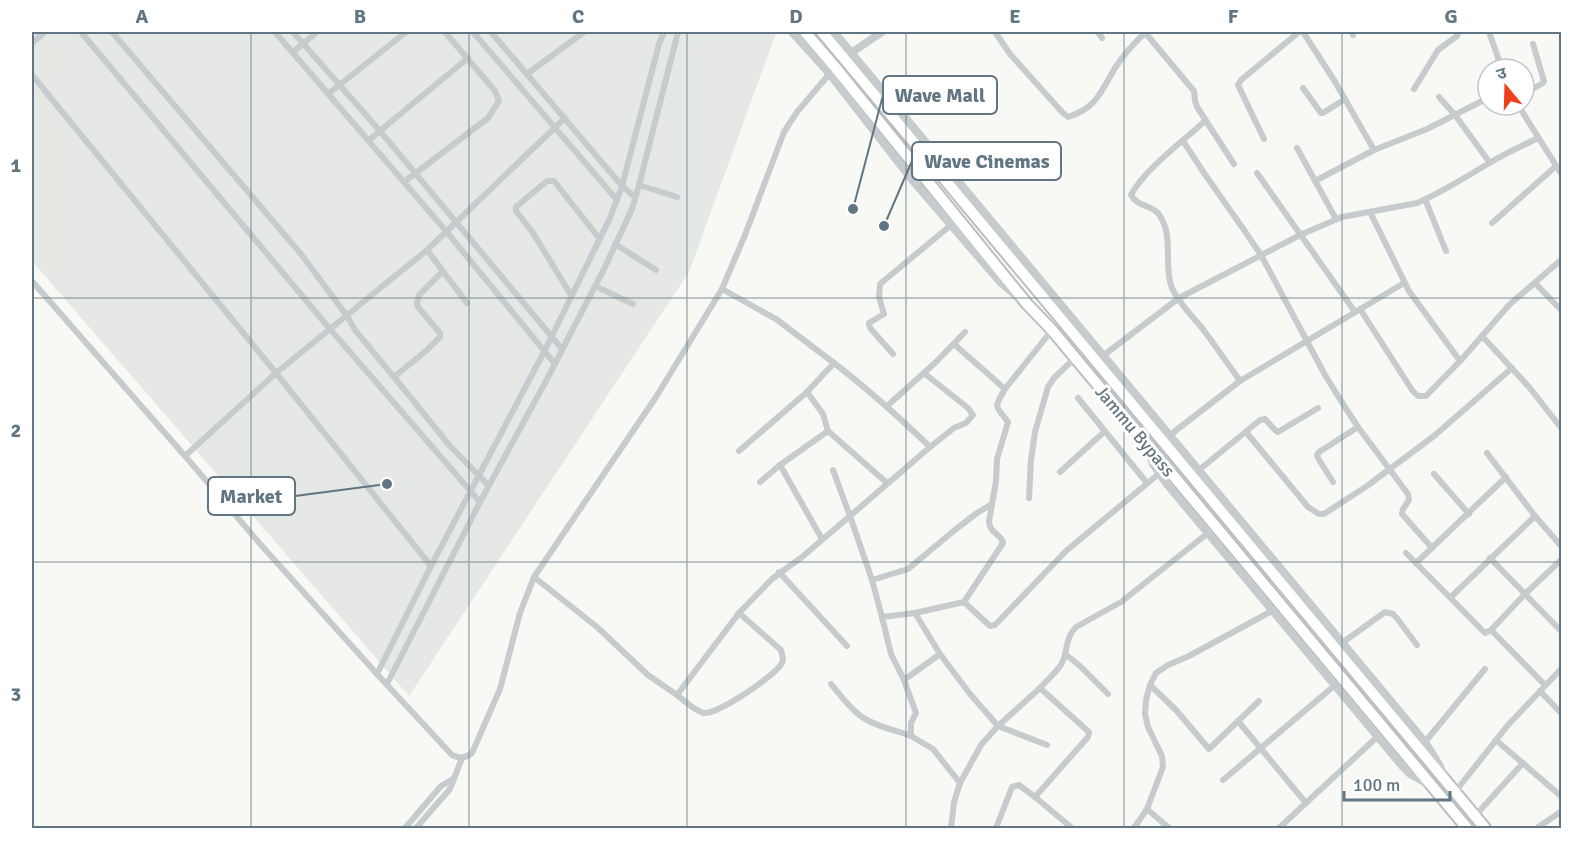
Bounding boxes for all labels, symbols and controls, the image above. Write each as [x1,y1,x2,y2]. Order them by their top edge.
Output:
text: A [136,4,149,29]
text: B [354,4,366,29]
text: C [572,4,584,29]
text: D [789,4,803,29]
text: E [1009,4,1021,29]
text: F [1228,4,1239,29]
text: G [1444,4,1458,29]
north arrow [1476,57,1536,117]
text: उ [1494,63,1510,85]
callout: Wave Mall [883,76,997,114]
text: Wave Mall [895,83,985,108]
callout: Wave Cinemas [912,142,1061,180]
text: Wave Cinemas [924,149,1050,174]
text: 1 [11,153,22,178]
street label: Jammu Bypass [1090,381,1180,481]
text: 2 [11,418,21,443]
callout: Market [208,477,295,515]
text: Market [220,484,283,509]
text: 3 [11,682,21,707]
scale bar [1344,764,1450,802]
text: 100 m [1353,774,1400,796]

